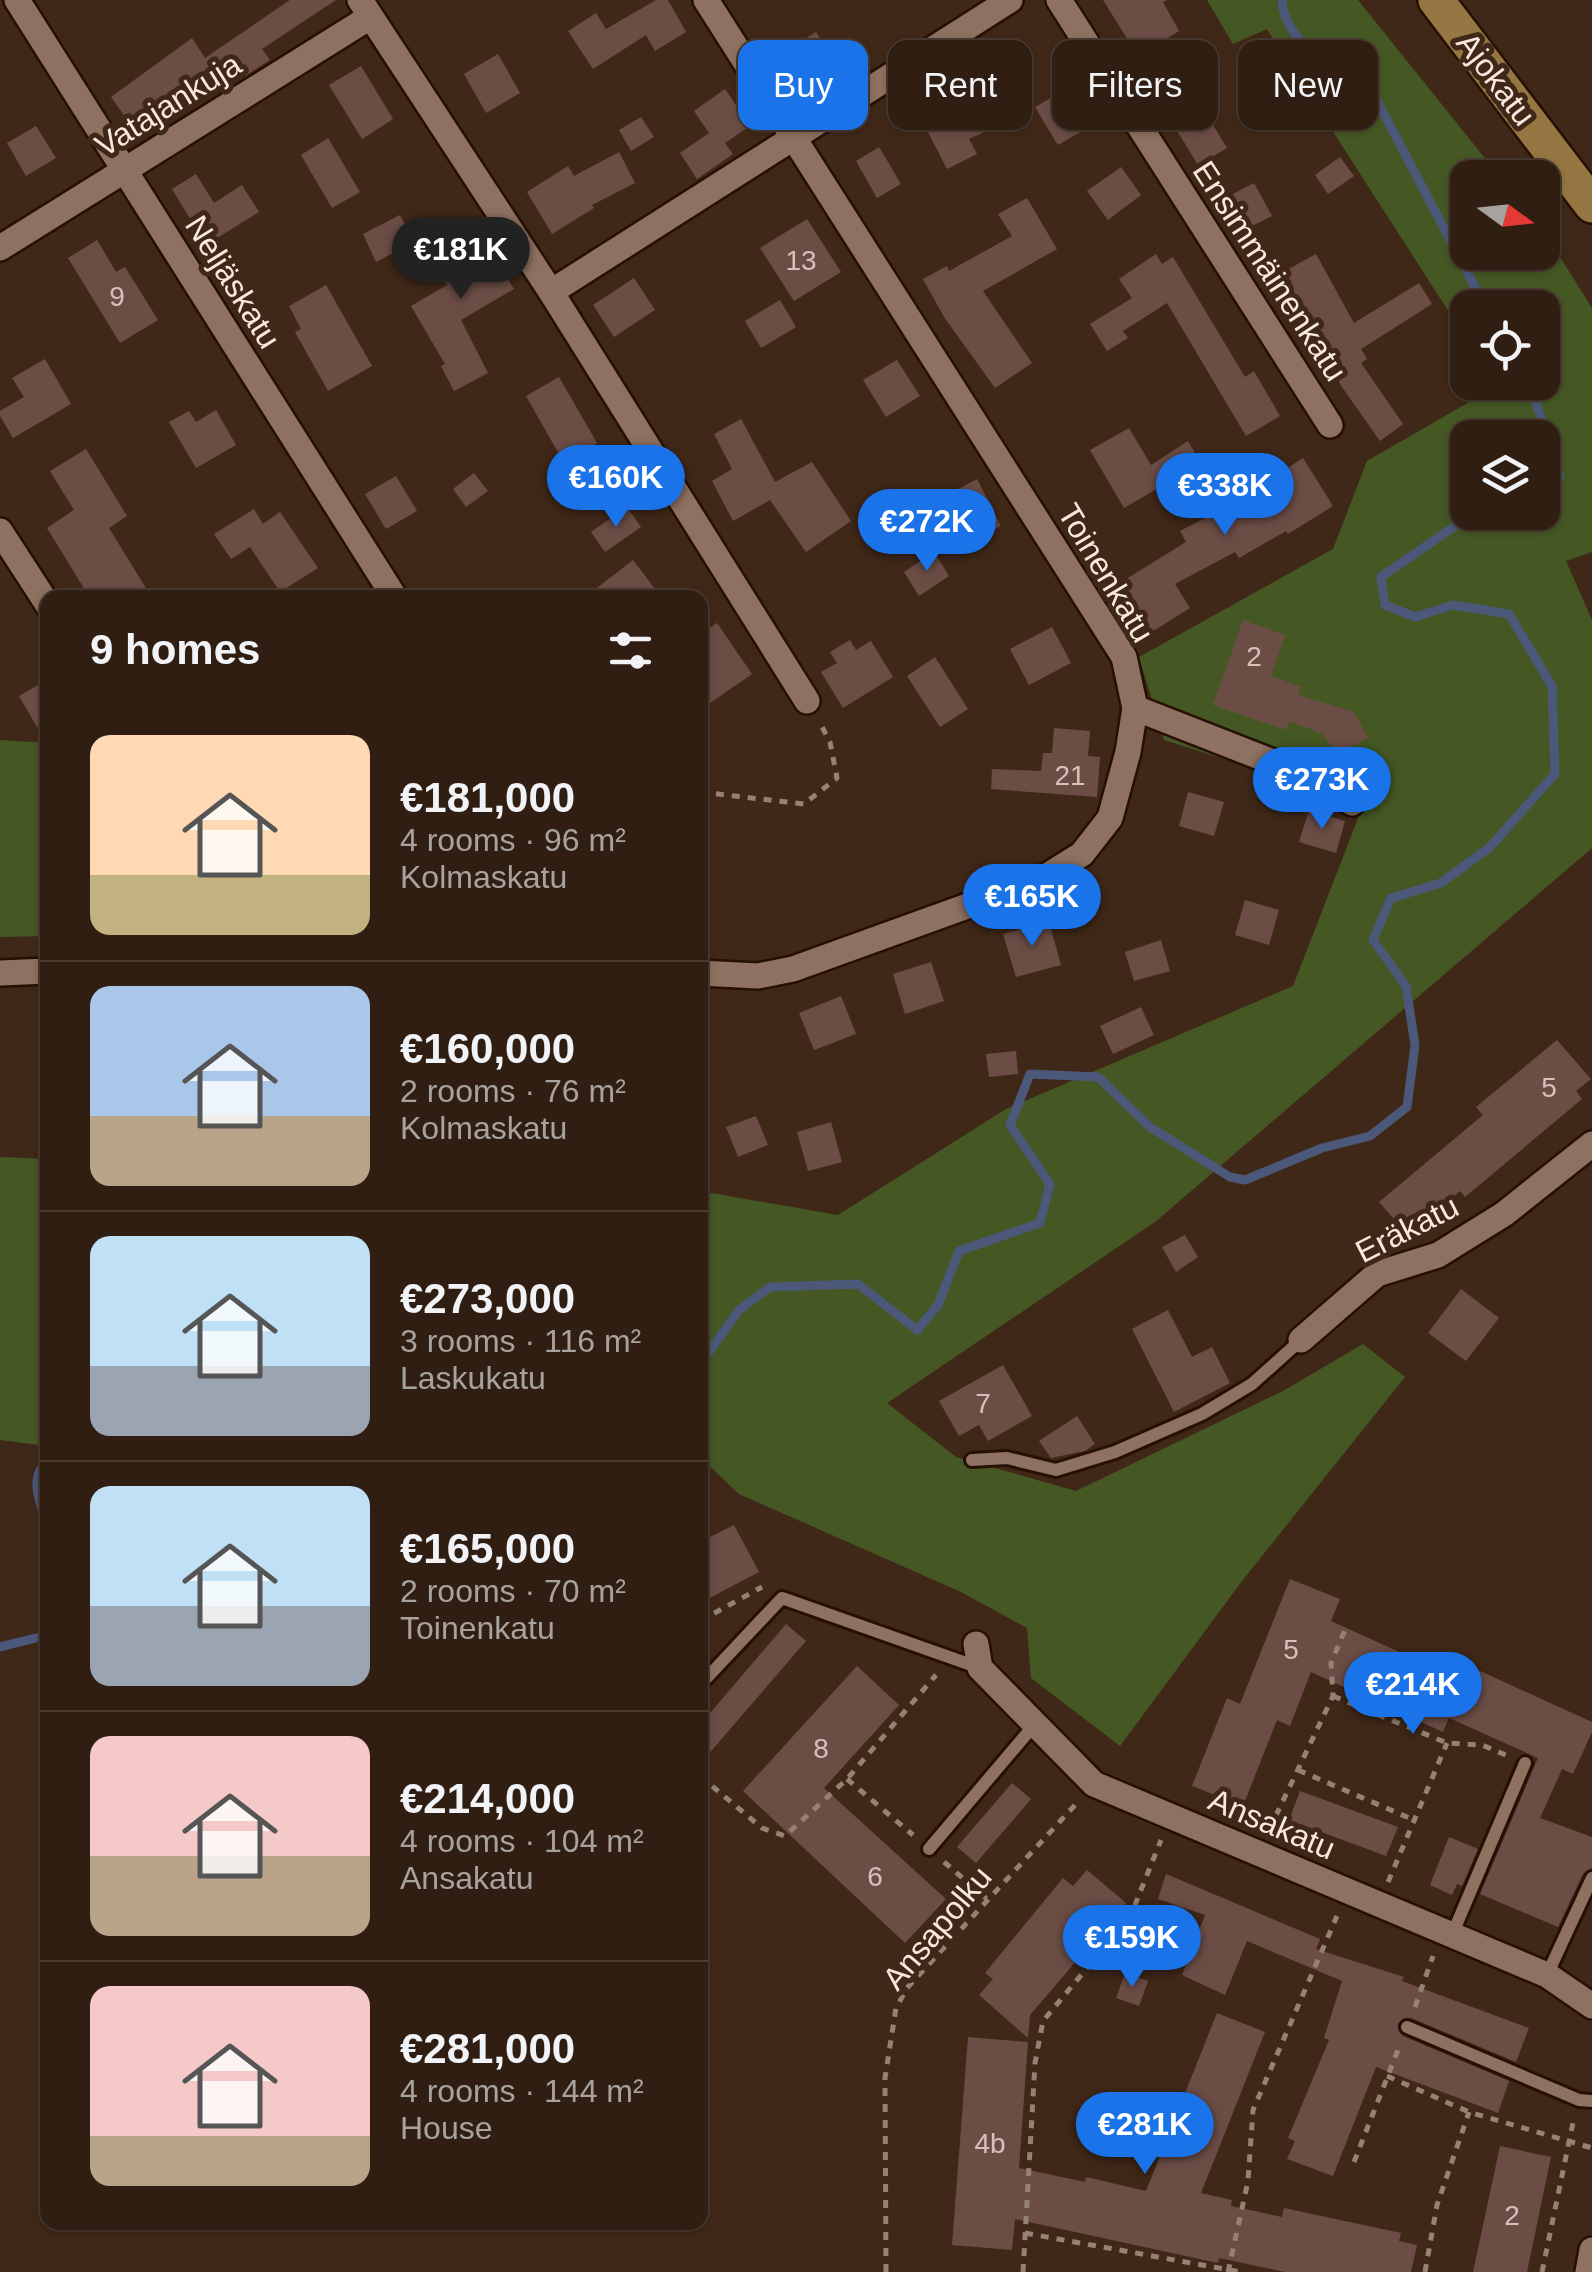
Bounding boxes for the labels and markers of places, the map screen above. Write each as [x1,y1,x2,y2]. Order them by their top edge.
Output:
pin: €181K [391,217,531,302]
pin: €160K [546,445,686,530]
pin: €338K [1155,453,1295,538]
pin: €272K [857,489,997,574]
pin: €273K [1252,747,1392,832]
pin: €165K [962,864,1102,949]
pin: €214K [1343,1652,1483,1737]
pin: €159K [1062,1905,1202,1990]
pin: €281K [1075,2092,1215,2177]

